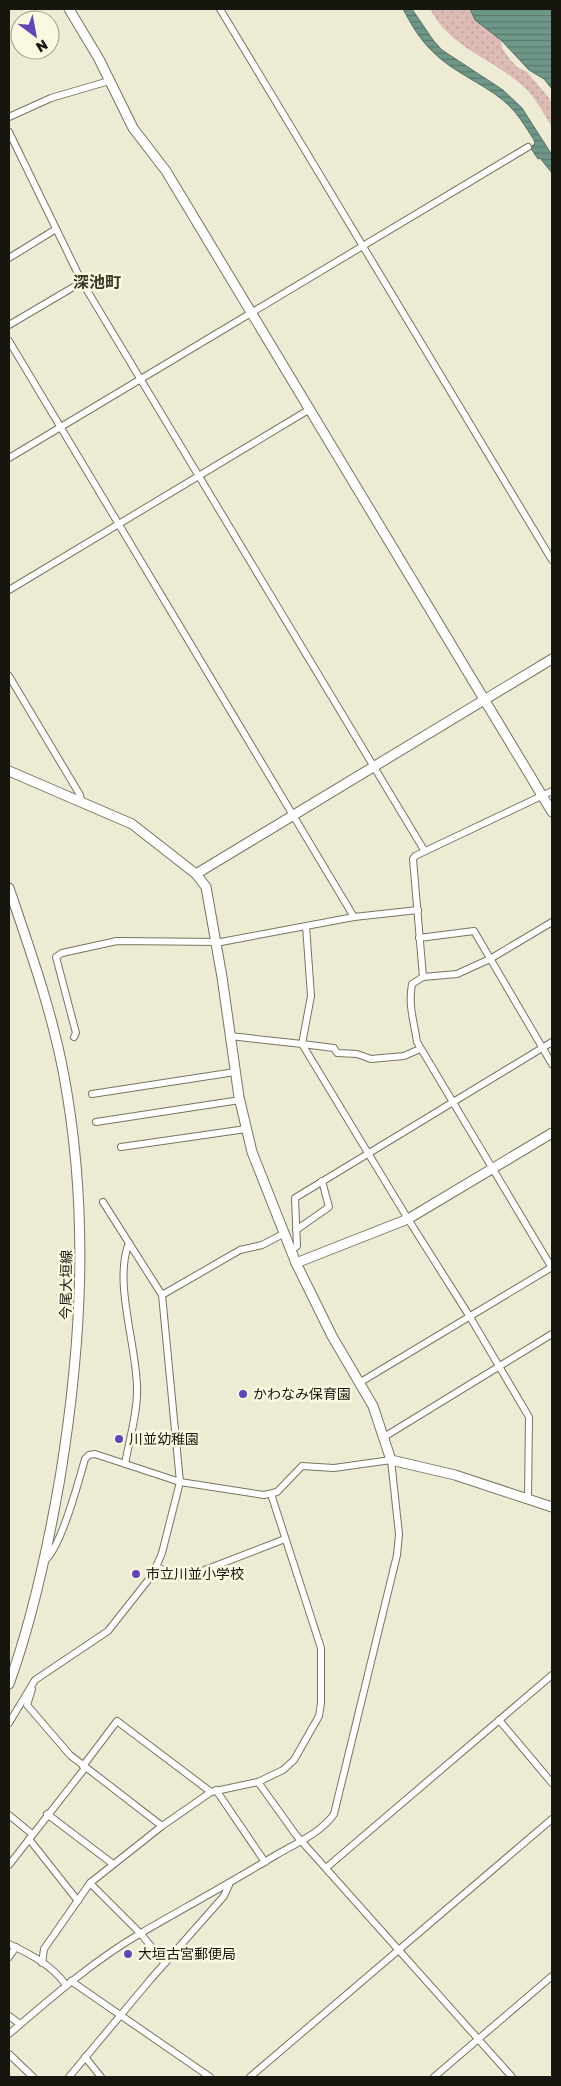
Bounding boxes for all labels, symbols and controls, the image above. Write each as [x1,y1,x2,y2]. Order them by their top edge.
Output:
north arrow [10,10,60,60]
text: N [33,36,51,56]
district label: 深池町 [73,272,121,292]
street label: 今尾大垣線 [56,1250,75,1320]
place label: かわなみ保育園 [253,1385,351,1402]
marker: かわなみ保育園 [237,1388,249,1400]
place label: 川並幼稚園 [129,1430,199,1447]
marker: 川並幼稚園 [113,1433,125,1445]
place label: 市立川並小学校 [146,1565,244,1582]
marker: 市立川並小学校 [130,1568,142,1580]
place label: 大垣古宮郵便局 [138,1945,236,1962]
marker: 大垣古宮郵便局 [122,1948,134,1960]

